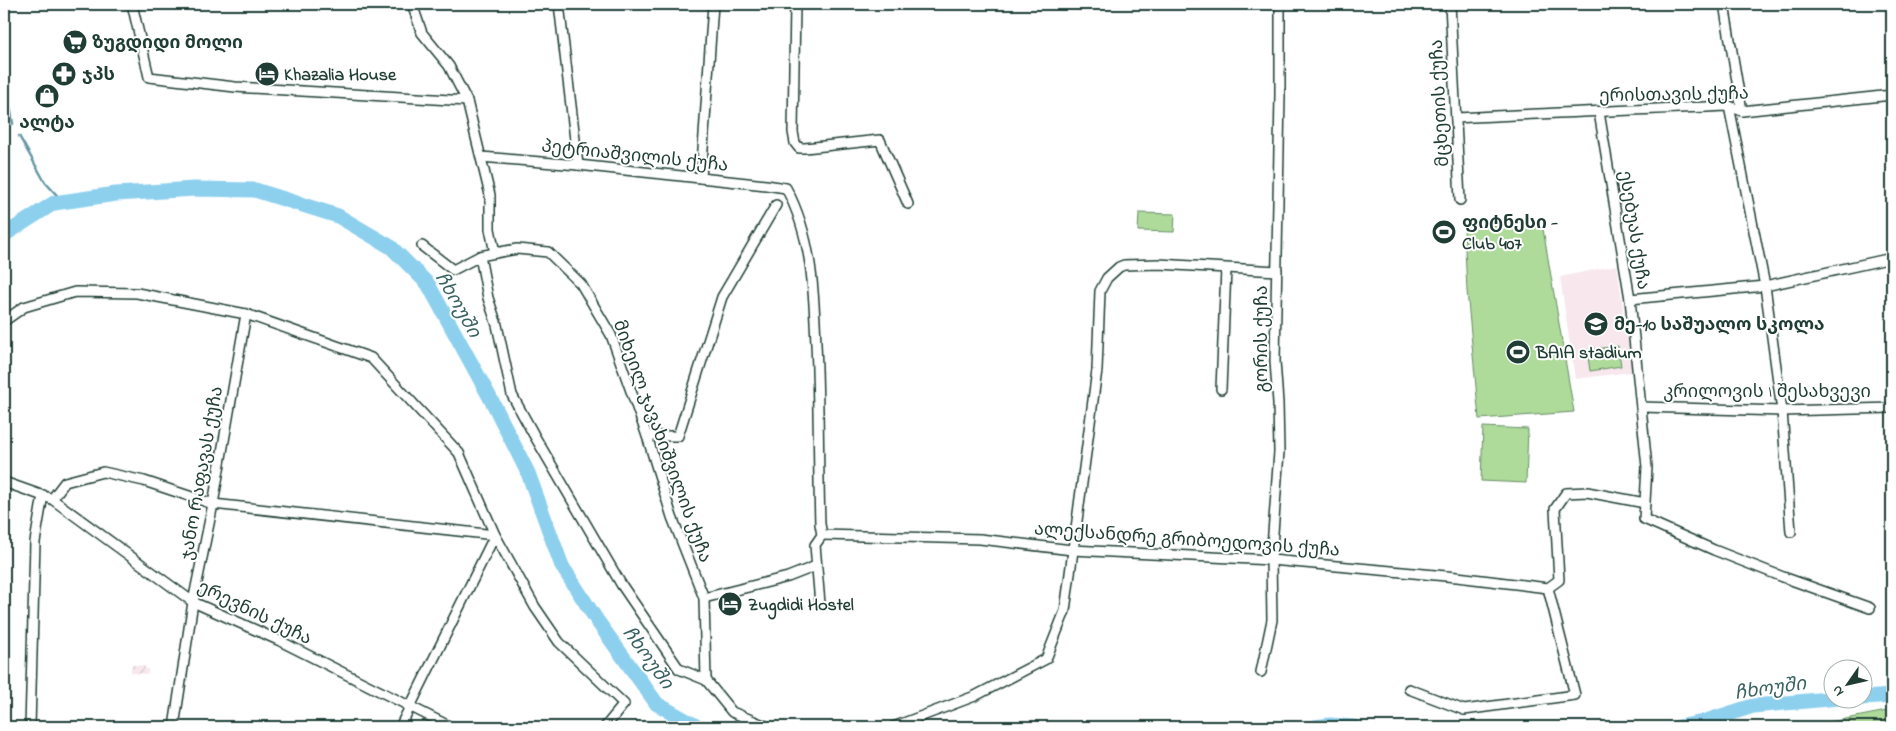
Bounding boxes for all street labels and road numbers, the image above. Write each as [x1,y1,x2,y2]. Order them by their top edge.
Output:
street label: მცხეთის ქუჩა [1425,39,1457,167]
street label: ერისთავის ქუჩა [1599,82,1749,110]
street label: პეტრიაშვილის ქუჩა [540,134,729,180]
street label: ესებუას ქუჩა [1611,169,1655,292]
street label: გორის ქუჩა [1250,285,1276,393]
street label: მიხეილ ჯავახიშვილის ქუჩა [605,317,717,567]
street label: კრილოვის I შესახვევი [1663,380,1871,406]
street label: ჯანო რაფავას ქუჩა [175,384,231,562]
street label: ალექსანდრე გრიბოედოვის ქუჩა [1033,517,1341,565]
street label: ერევნის ქუჩა [193,575,316,653]

